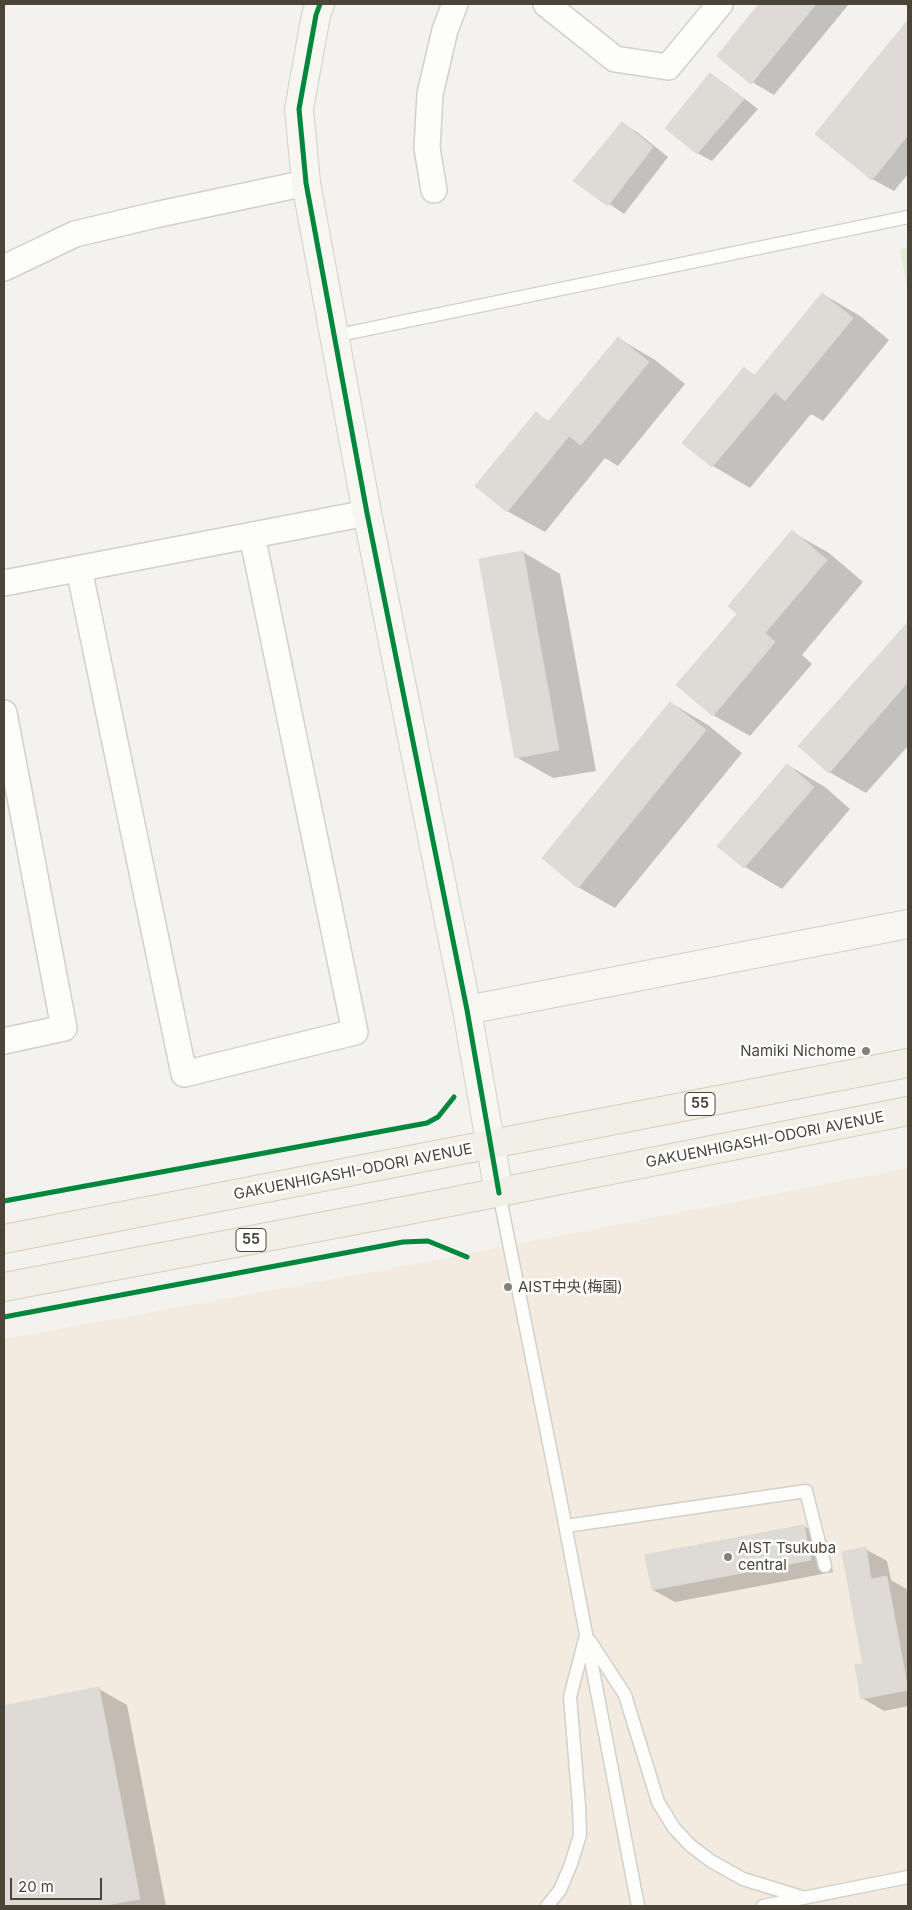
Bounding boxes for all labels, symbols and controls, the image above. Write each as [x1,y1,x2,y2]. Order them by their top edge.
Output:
place label: Namiki Nichome [740,1042,856,1060]
marker: Namiki Nichome [860,1045,872,1057]
road number: 55 [685,1092,715,1116]
street label: GAKUENHIGASHI-ODORI AVENUE [644,1108,886,1172]
street label: GAKUENHIGASHI-ODORI AVENUE [232,1140,474,1204]
road number: 55 [236,1228,266,1252]
place label: AIST中央(梅園) [518,1278,623,1296]
marker: AIST中央(梅園) [502,1281,514,1293]
place label: AIST Tsukuba central [738,1539,836,1574]
marker: AIST Tsukuba central [722,1551,734,1563]
scale bar [12,1868,105,1900]
text: 20 m [18,1877,54,1896]

